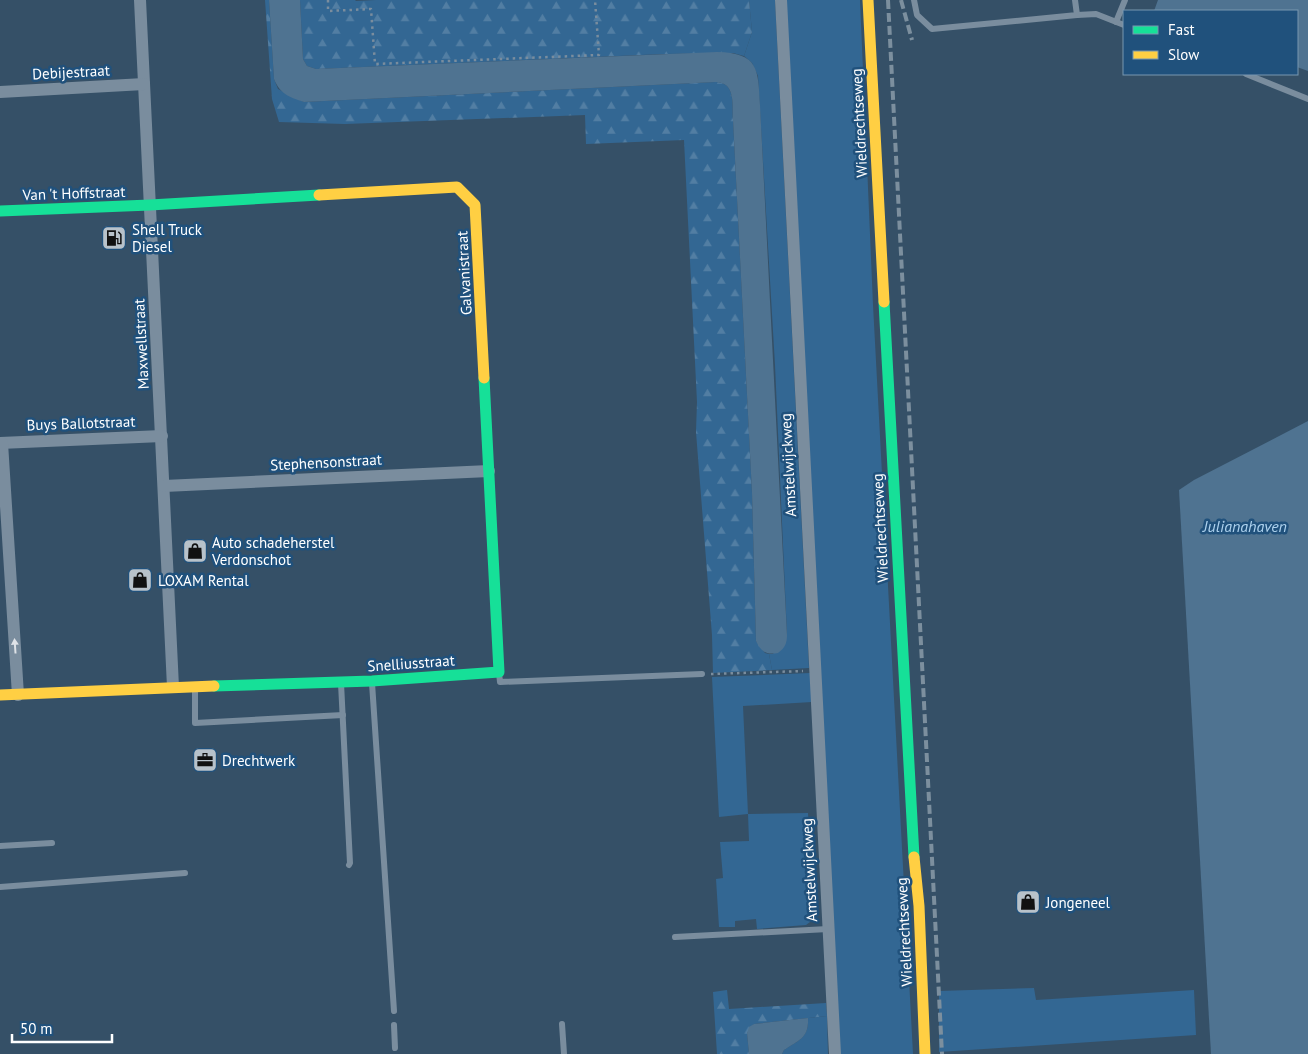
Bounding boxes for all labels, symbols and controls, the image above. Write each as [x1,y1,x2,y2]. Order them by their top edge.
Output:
legend [1123,10,1298,75]
text: Fast [1168,20,1195,39]
text: Slow [1168,45,1199,64]
street label: Debijestraat [32,60,110,84]
street label: Wieldrechtseweg [847,68,871,178]
street label: Van 't Hoffstraat [21,182,126,204]
place label: Shell Truck Diesel [132,220,203,256]
fuel station icon: Shell Truck Diesel [101,225,127,251]
street label: Galvanistraat [452,230,476,316]
street label: Maxwellstraat [129,298,153,390]
street label: Buys Ballotstraat [26,412,136,434]
street label: Amstelwijckweg [776,413,800,517]
street label: Stephensonstraat [270,450,382,474]
street label: Wieldrechtseweg [868,473,892,583]
water label: Julianahaven [1202,516,1287,536]
place label: Auto schadeherstel Verdonschot [211,533,335,569]
shop icon: Auto schadeherstel Verdonschot [182,538,208,564]
shop icon: LOXAM Rental [127,567,153,593]
place label: LOXAM Rental [158,571,249,590]
one-way arrow [10,638,18,654]
street label: Snelliusstraat [367,650,455,676]
office icon: Drechtwerk [192,747,218,773]
place label: Drechtwerk [222,751,296,770]
street label: Amstelwijckweg [797,818,821,922]
street label: Wieldrechtseweg [892,877,916,987]
shop icon: Jongeneel [1015,889,1041,915]
place label: Jongeneel [1045,893,1111,912]
scale bar [12,1012,112,1044]
text: 50 m [20,1019,53,1038]

